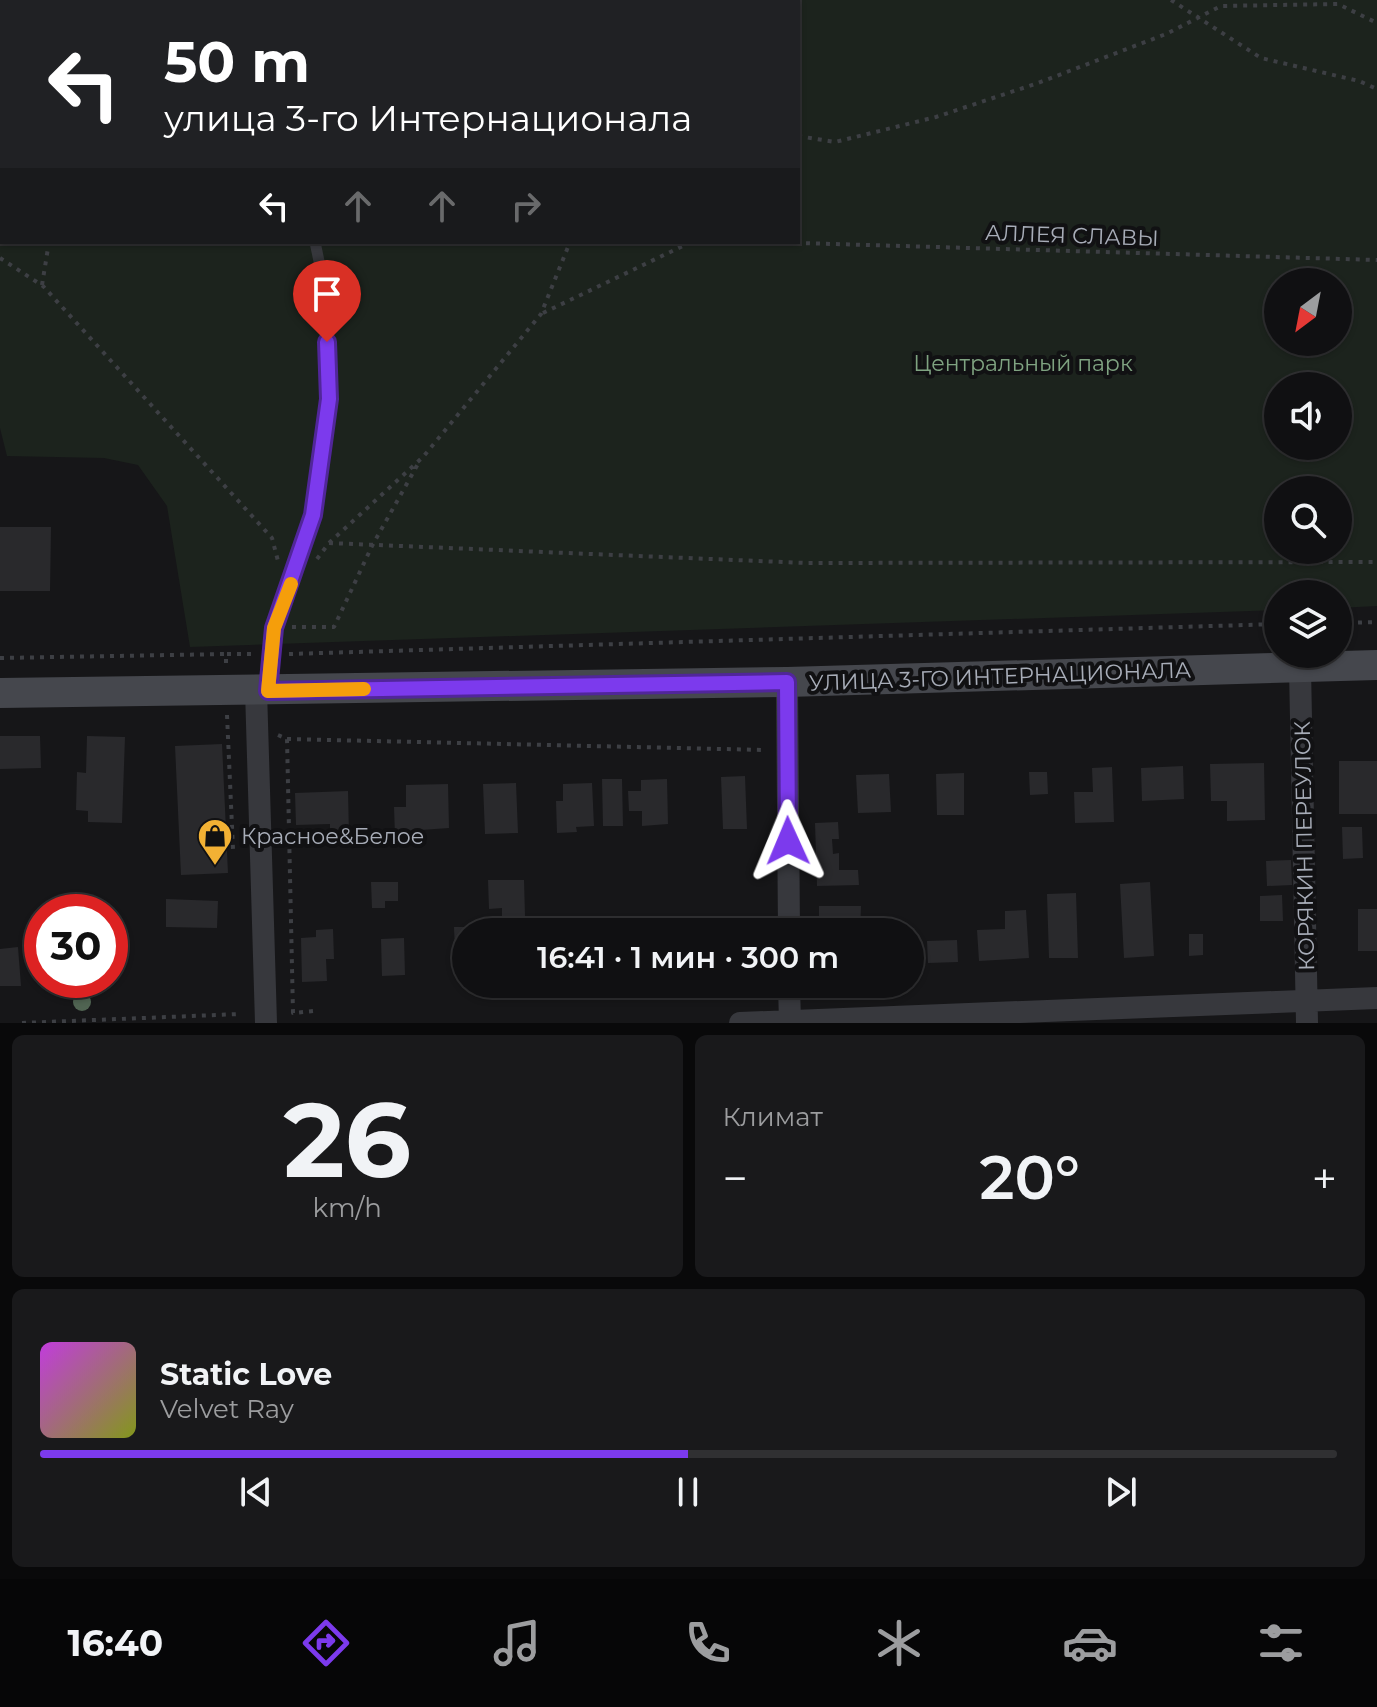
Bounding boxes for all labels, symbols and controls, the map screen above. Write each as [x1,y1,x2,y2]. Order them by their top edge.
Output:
text: 50 m [164,28,310,96]
icon: left [32,32,136,136]
text: улица 3-го Интернационала [164,96,692,140]
icon: left [252,184,296,228]
icon: ahead [336,184,380,228]
icon: ahead [420,184,464,228]
icon: right [504,184,548,228]
street label: АЛЛЕЯ СЛАВЫ [985,219,1159,252]
pin [293,260,361,342]
north arrow [1264,268,1352,356]
map controls [1264,268,1352,668]
icon: arrive [305,272,349,316]
park label: Центральный парк [913,350,1133,377]
button: sound [1264,372,1352,460]
button: search [1264,476,1352,564]
button: layers [1264,580,1352,668]
street label: УЛИЦА 3-ГО ИНТЕРНАЦИОНАЛА [808,656,1192,697]
street label: КОРЯКИН ПЕРЕУЛОК [1289,721,1320,971]
position arrow [746,799,830,883]
shop icon: Красное&Белое [196,817,234,867]
place label: Красное&Белое [241,823,424,850]
speed limit sign: 30 [24,894,128,998]
text: 16:41 · 1 мин · 300 m [537,939,839,976]
text: 26 [283,1076,411,1203]
text: Климат [723,1101,823,1133]
text: 20° [980,1141,1080,1214]
text: − [723,1151,748,1205]
text: + [1312,1151,1337,1205]
text: km/h [313,1192,382,1224]
text: Static Love [160,1356,332,1393]
text: Velvet Ray [160,1393,294,1425]
icon: previous [234,1470,278,1514]
icon: pause [666,1470,710,1514]
icon: next [1099,1470,1143,1514]
icon: directions [298,1615,354,1671]
icon: music [489,1615,545,1671]
icon: phone [680,1615,736,1671]
icon: climate [871,1615,927,1671]
icon: car [1062,1615,1118,1671]
icon: filters [1253,1615,1309,1671]
text: 16:40 [68,1621,163,1665]

